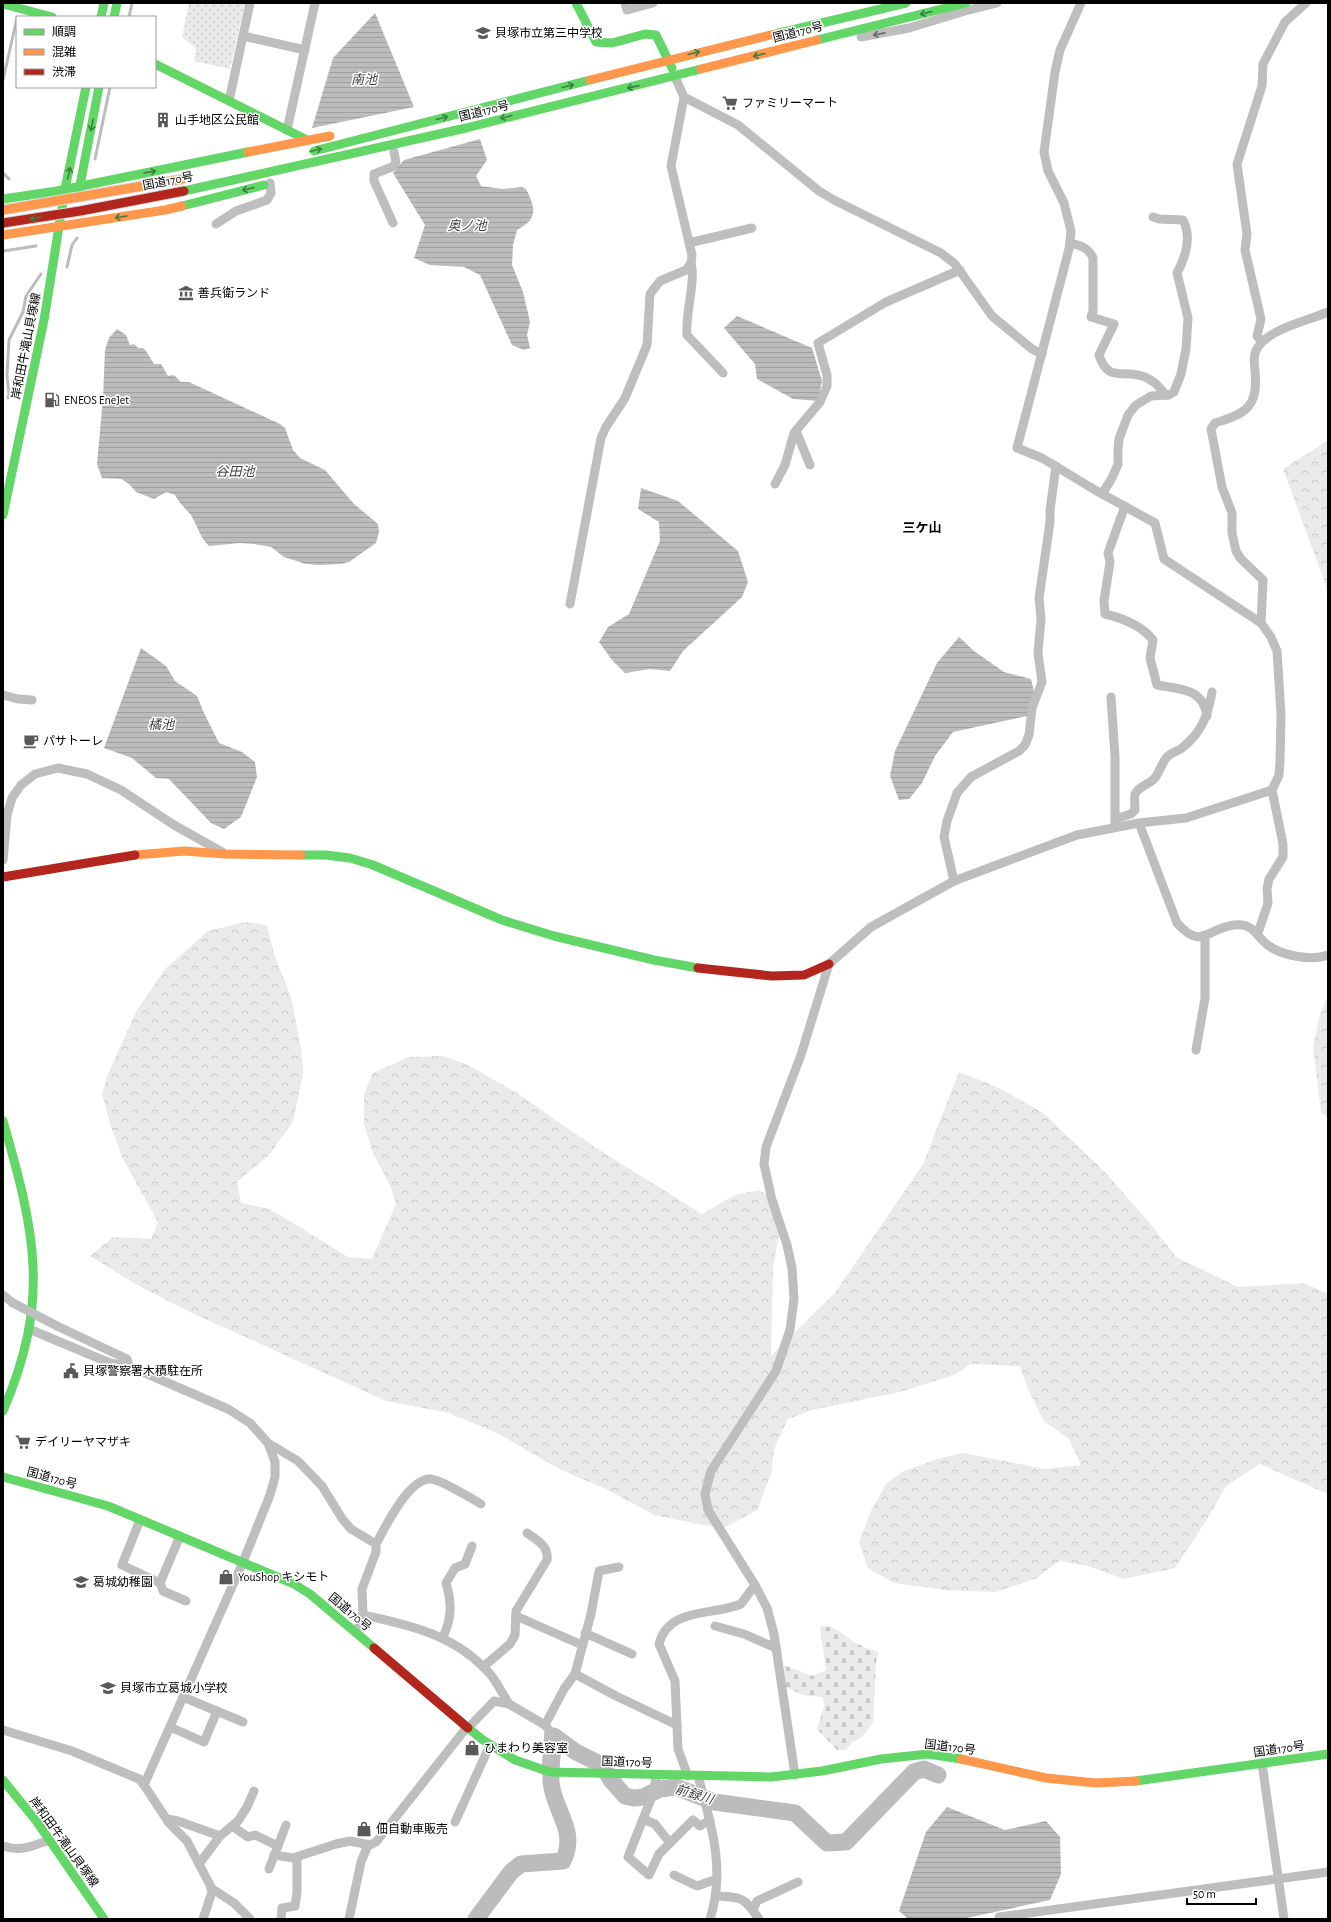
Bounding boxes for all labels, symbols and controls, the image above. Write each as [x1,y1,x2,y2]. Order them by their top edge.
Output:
one-way arrow [919,10,932,17]
legend [16,16,156,88]
street label: 国道170号 [771,19,824,44]
school or university icon: 貝塚市立第三中学校 [474,24,492,42]
text: 順調 [52,26,76,38]
place label: 貝塚市立第三中学校 [495,26,603,39]
one-way arrow [872,30,885,38]
text: 混雑 [52,45,76,58]
one-way arrow [687,49,700,57]
one-way arrow [753,52,766,59]
text: 渋滞 [52,66,76,78]
water label: 南池 [351,73,379,87]
one-way arrow [562,82,575,89]
one-way arrow [627,84,640,91]
supermarket icon: ファミリーマート [721,94,739,112]
place label: ファミリーマート [742,97,838,109]
street label: 国道170号 [457,98,510,123]
building icon: 山手地区公民館 [154,111,172,129]
place label: 山手地区公民館 [175,114,259,126]
one-way arrow [436,114,449,121]
one-way arrow [500,114,513,122]
one-way arrow [87,118,95,131]
one-way arrow [310,146,323,153]
one-way arrow [65,166,73,179]
one-way arrow [143,168,156,176]
street label: 国道170号 [141,169,194,192]
one-way arrow [242,186,255,193]
one-way arrow [115,213,128,221]
one-way arrow [29,214,42,222]
water label: 奥ノ池 [447,219,488,233]
museum icon: 善兵衛ランド [177,284,195,302]
place label: 善兵衛ランド [198,286,270,299]
street label: 岸和田牛滝山貝塚線 [9,292,42,400]
fuel station icon: ENEOS EneJet [43,391,61,409]
place label: ENEOS EneJet [64,394,129,406]
water label: 谷田池 [215,465,256,479]
district label: 三ケ山 [902,521,942,535]
water label: 橘池 [148,718,176,732]
cafe icon: パサトーレ [22,732,40,750]
place label: パサトーレ [43,735,103,747]
public building icon: 貝塚警察署木積駐在所 [62,1362,80,1380]
place label: 貝塚警察署木積駐在所 [83,1364,203,1377]
supermarket icon: デイリーヤマザキ [14,1433,32,1451]
place label: デイリーヤマザキ [35,1435,131,1448]
street label: 国道170号 [26,1465,79,1490]
shop icon: YouShop キシモト [217,1568,235,1586]
place label: YouShop キシモト [238,1571,329,1583]
school or university icon: 葛城幼稚園 [72,1573,90,1591]
place label: 葛城幼稚園 [93,1575,153,1588]
street label: 国道170号 [326,1590,374,1633]
school or university icon: 貝塚市立葛城小学校 [99,1679,117,1697]
place label: 貝塚市立葛城小学校 [120,1681,228,1694]
street label: 国道170号 [924,1737,976,1756]
street label: 国道170号 [1253,1738,1305,1759]
shop icon: ひまわり美容室 [463,1739,481,1757]
place label: ひまわり美容室 [484,1741,568,1754]
street label: 国道170号 [601,1754,653,1769]
water label: 前録川 [673,1782,717,1807]
street label: 岸和田牛滝山貝塚線 [27,1794,101,1889]
shop icon: 佃自動車販売 [355,1820,373,1838]
place label: 佃自動車販売 [376,1822,448,1835]
scale bar [1187,1880,1256,1906]
text: 50 m [1193,1888,1216,1900]

